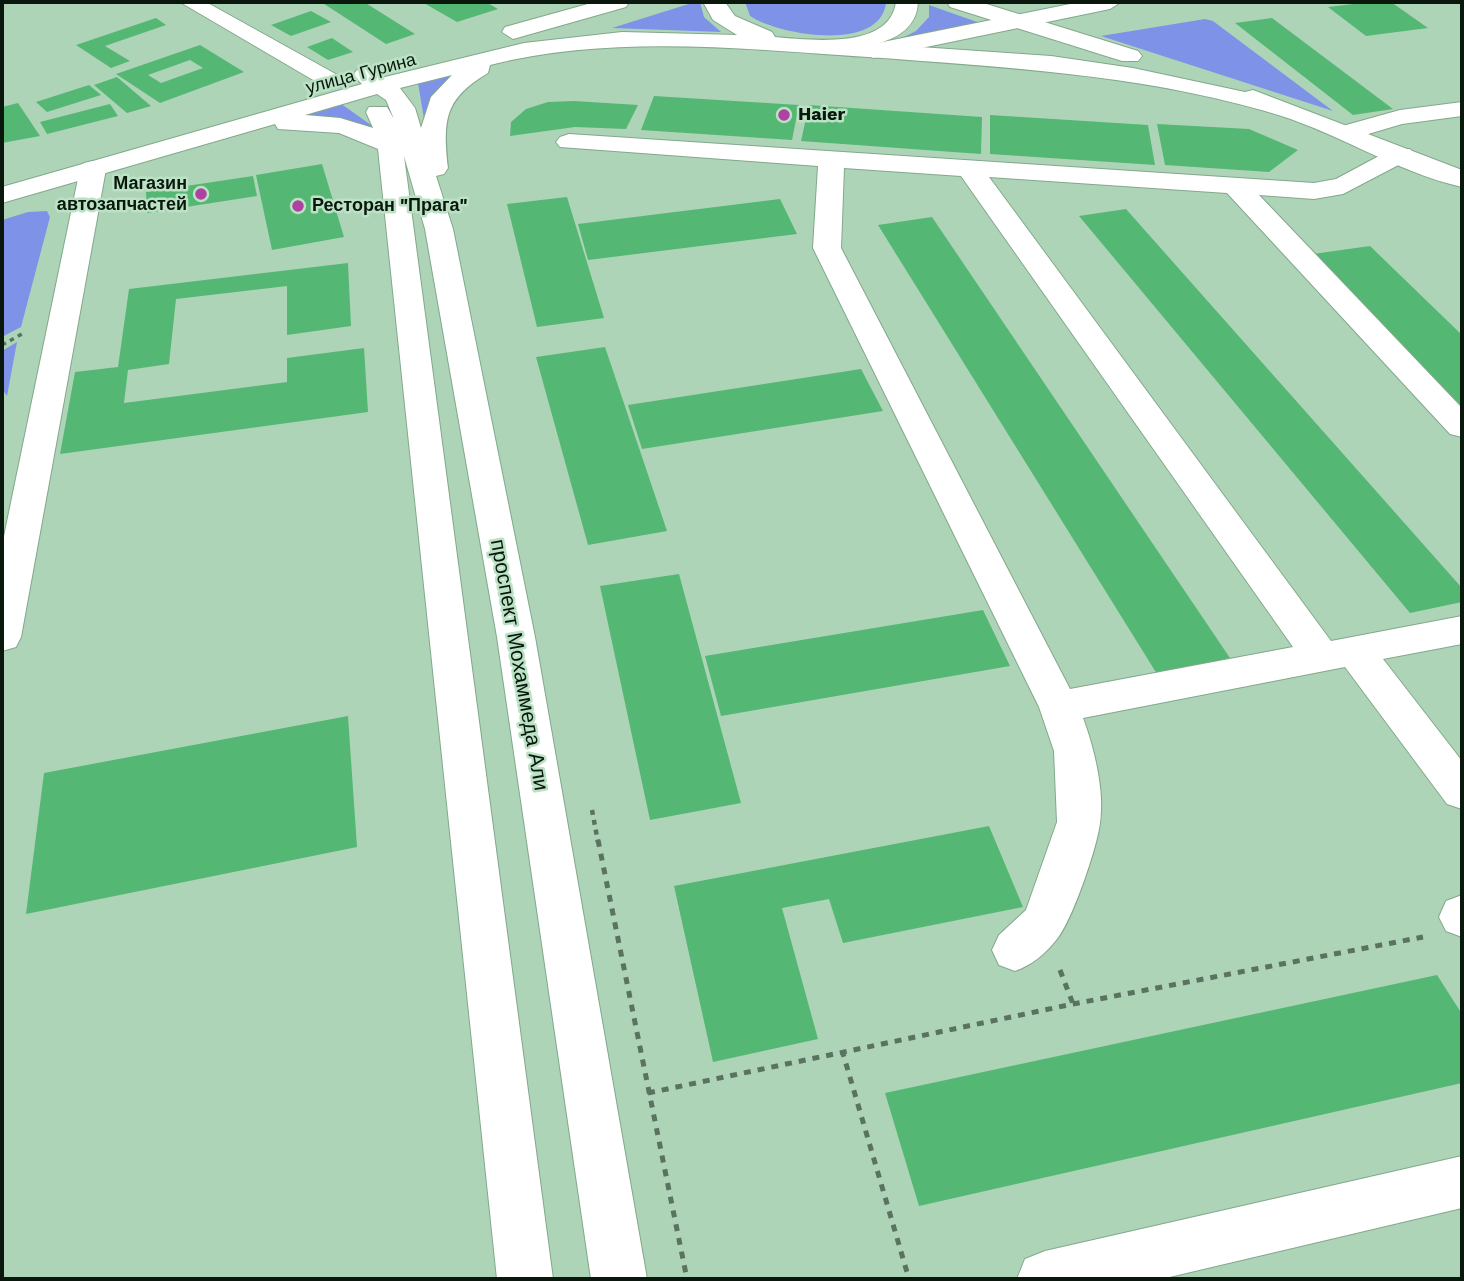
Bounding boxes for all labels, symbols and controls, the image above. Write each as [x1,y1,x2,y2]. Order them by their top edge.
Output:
street label: улица Гурина [304,49,418,99]
place label: Haier [798,104,845,126]
marker: Haier [776,107,792,123]
place label: Магазин автозапчастей [57,173,187,216]
marker: Магазин автозапчастей [193,186,209,202]
place label: Ресторан "Прага" [312,195,467,217]
marker: Ресторан "Прага" [290,198,306,214]
street label: проспект Мохаммеда Али [484,537,554,793]

